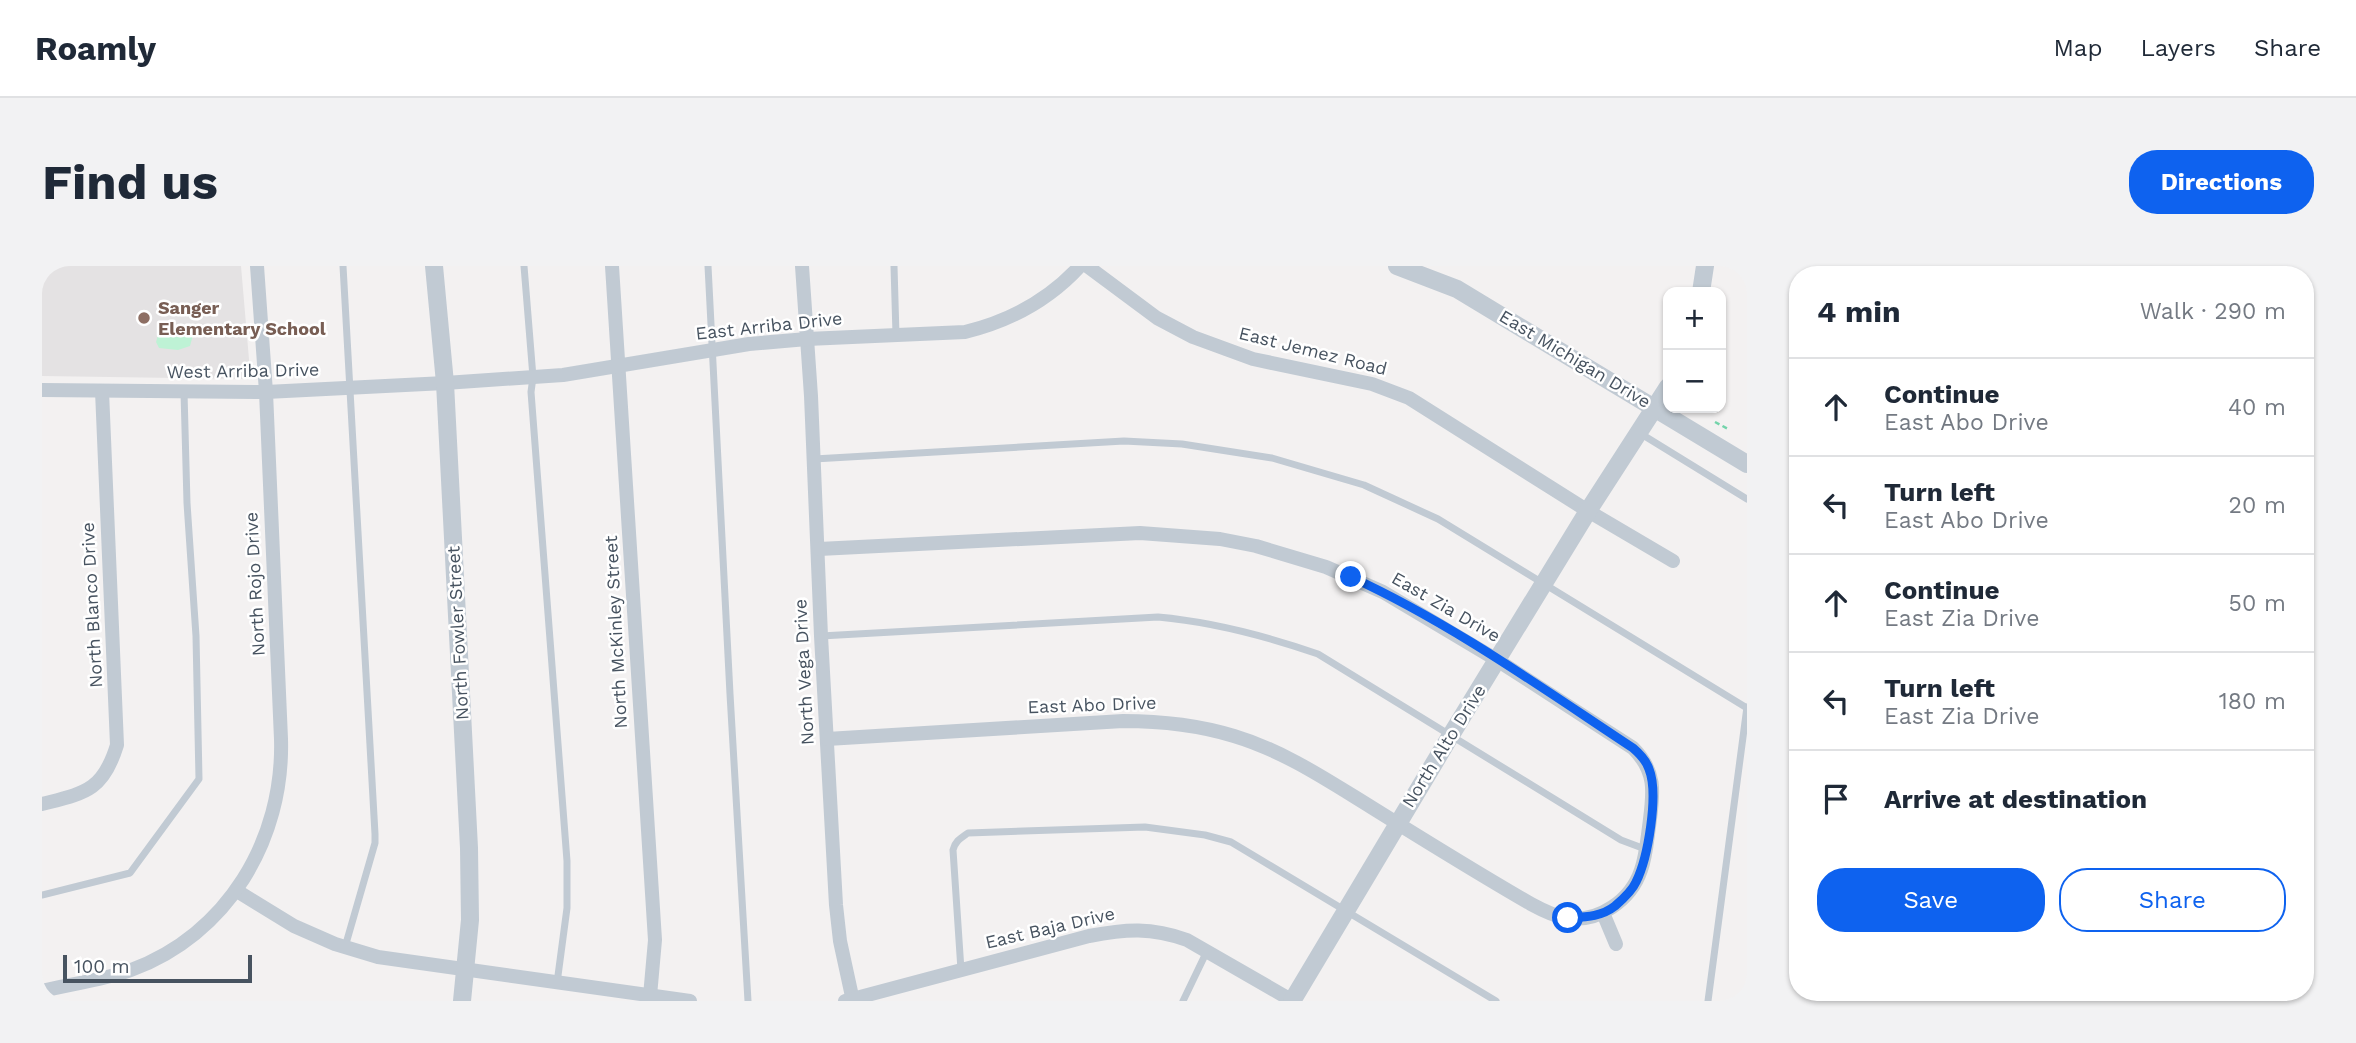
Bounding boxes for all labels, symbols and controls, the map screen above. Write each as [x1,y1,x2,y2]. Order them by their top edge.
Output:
text: Roamly [35,29,156,68]
text: Map [2054,34,2102,62]
text: Layers [2140,34,2216,62]
text: Share [2254,34,2321,62]
button: Directions [2129,150,2314,214]
text: Find us [42,153,218,211]
map controls [1663,287,1726,413]
button: + [1663,287,1726,350]
text: 4 min [1817,294,1901,329]
place label: Sanger Elementary School [158,297,326,339]
text: Walk · 290 m [2140,298,2286,325]
street label: East Michigan Drive [1496,305,1655,412]
street label: East Arriba Drive [695,307,843,344]
marker: Sanger Elementary School [136,310,152,326]
street label: East Jemez Road [1237,322,1389,379]
button: − [1663,350,1726,413]
street label: West Arriba Drive [166,359,320,382]
text: Continue [1884,379,2000,409]
icon: ahead [1817,388,1855,426]
text: 40 m [2228,394,2286,421]
text: East Abo Drive [1884,409,2049,436]
text: Turn left [1884,477,1995,507]
icon: left [1817,486,1855,524]
text: 20 m [2229,492,2286,519]
text: East Abo Drive [1884,507,2049,534]
street label: North Rojo Drive [240,511,269,657]
street label: North Blanco Drive [77,522,106,688]
street label: North McKinley Street [600,535,631,729]
street label: North Fowler Street [442,545,473,721]
route end [1335,561,1366,592]
street label: East Zia Drive [1388,567,1504,646]
text: Continue [1884,575,2000,605]
icon: ahead [1817,584,1855,622]
text: 50 m [2229,590,2286,617]
street label: North Vega Drive [789,598,818,746]
text: East Zia Drive [1884,605,2039,632]
text: Turn left [1884,673,1995,703]
street label: North Alto Drive [1397,680,1490,811]
icon: left [1817,682,1855,720]
text: 180 m [2219,688,2286,715]
street label: East Abo Drive [1027,692,1157,717]
text: East Zia Drive [1884,703,2039,730]
icon: arrive [1817,780,1855,818]
text: Arrive at destination [1884,784,2147,814]
button: Save [1817,868,2045,932]
button: Share [2059,868,2286,932]
street label: East Baja Drive [983,902,1117,953]
route start [1552,902,1583,933]
scale bar [63,952,252,984]
text: 100 m [74,955,130,978]

